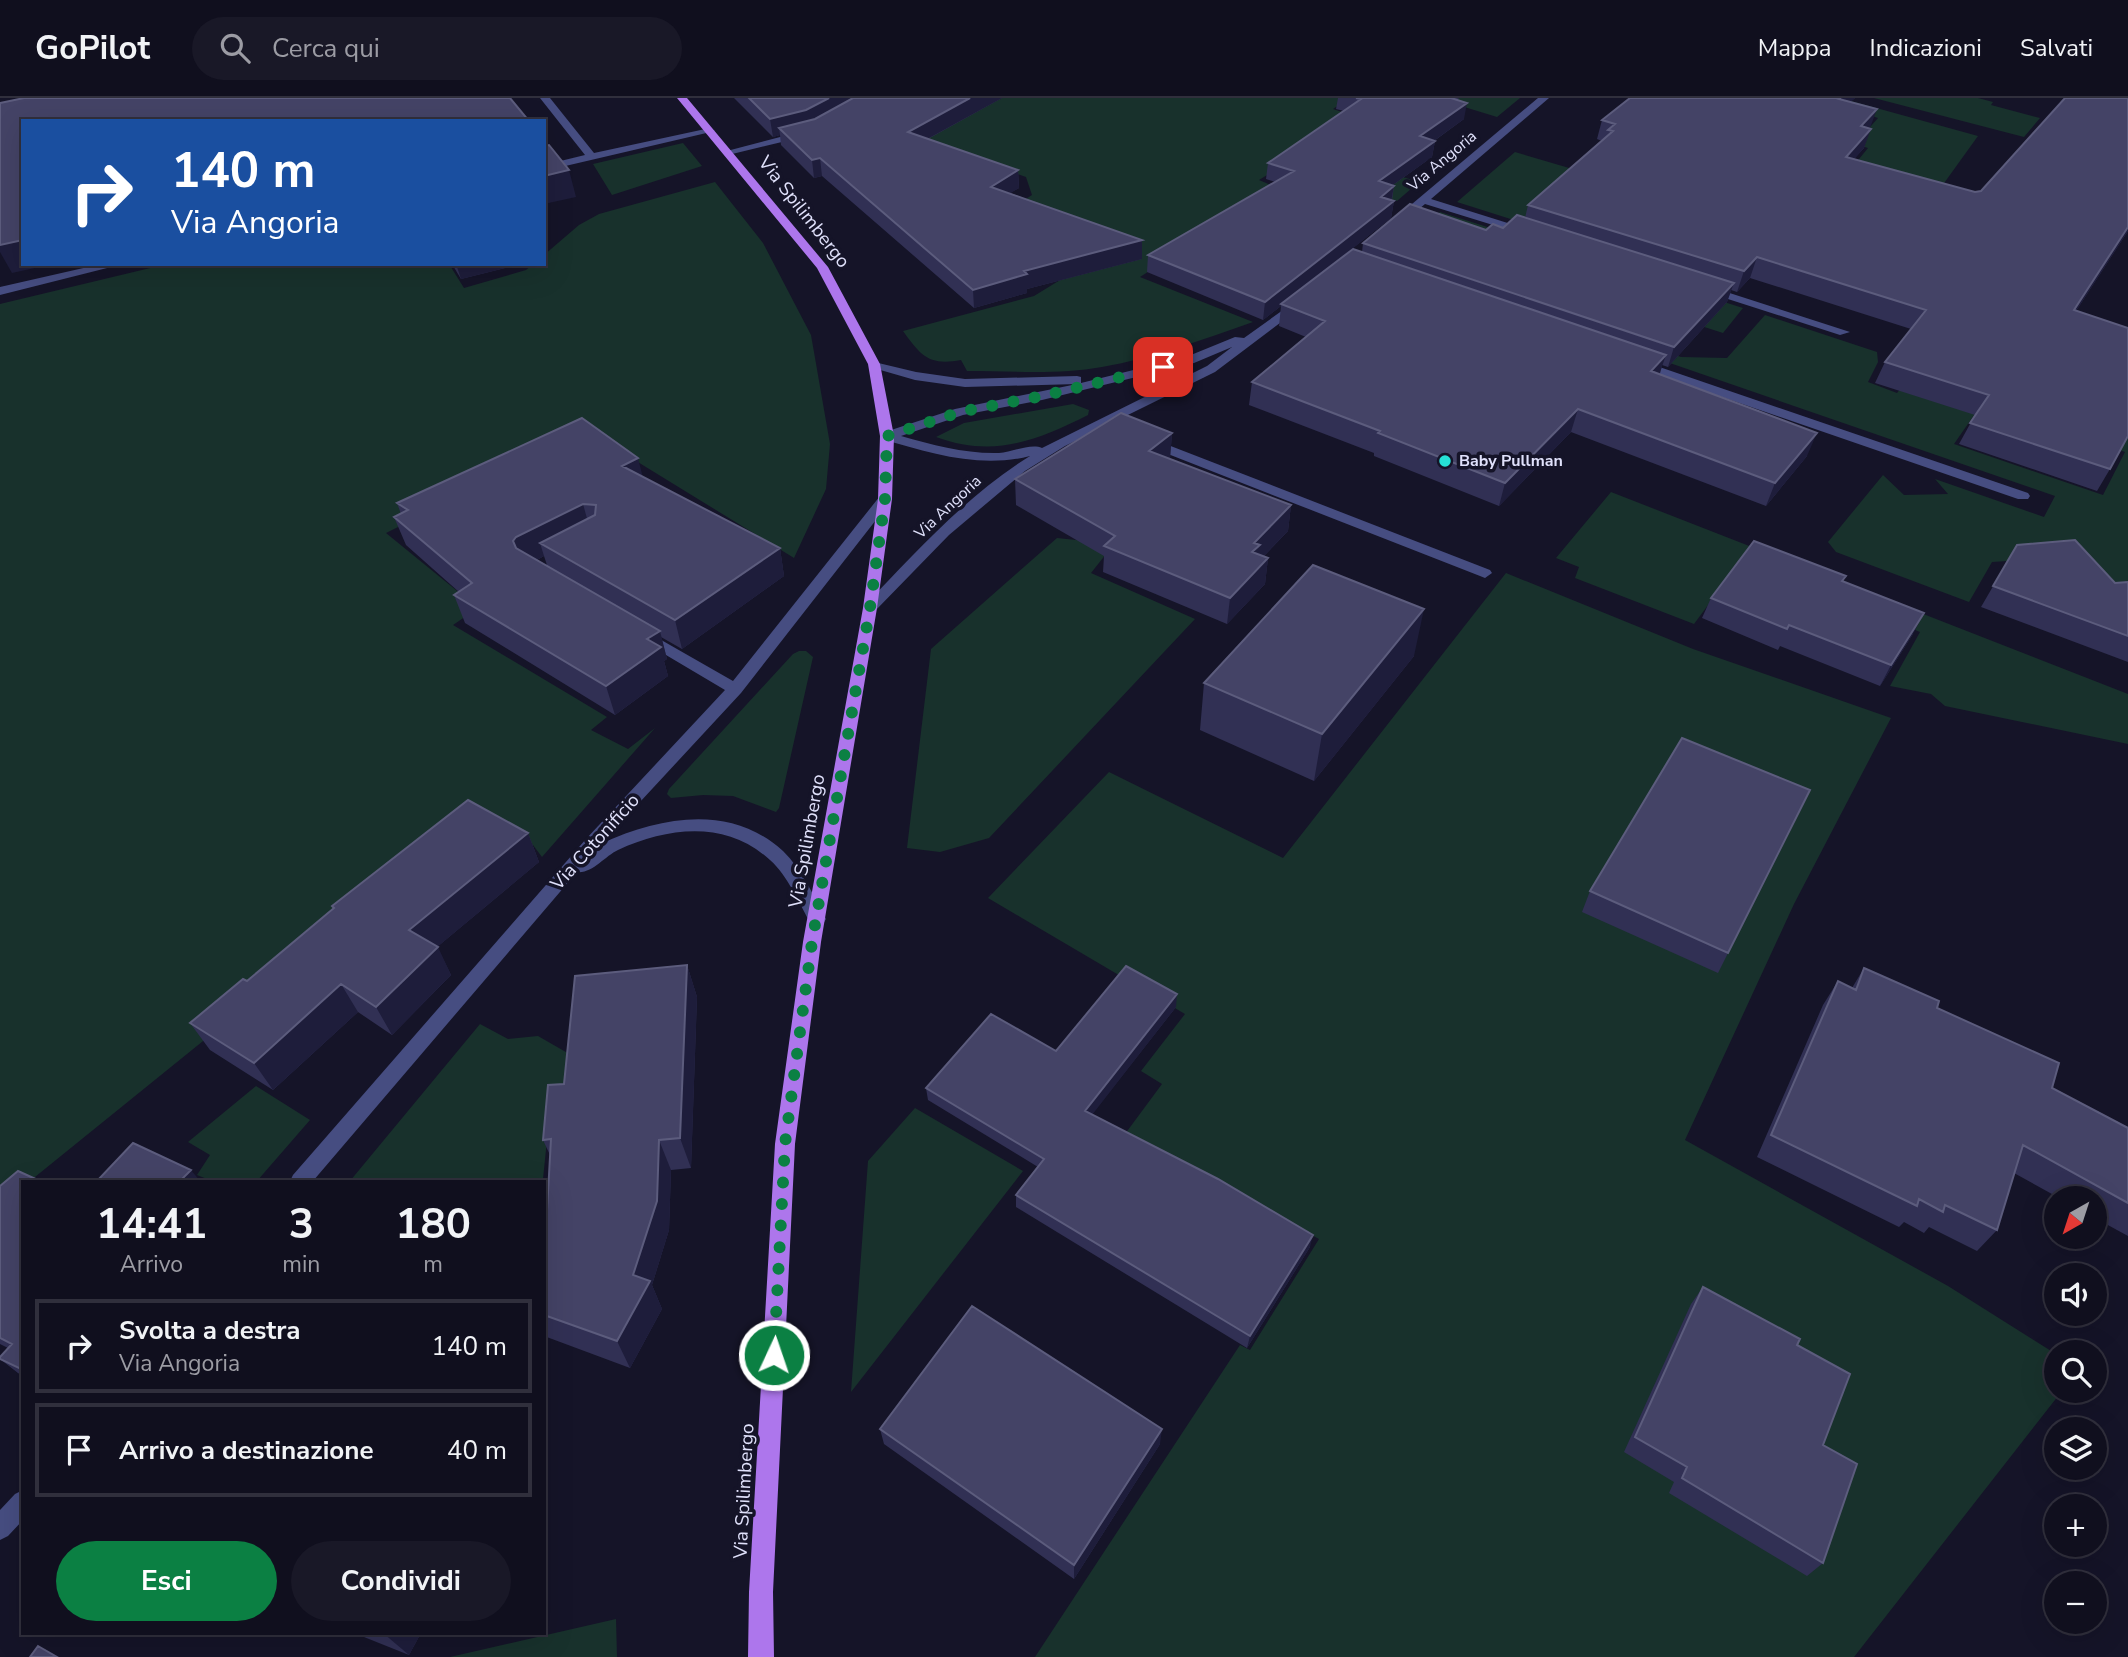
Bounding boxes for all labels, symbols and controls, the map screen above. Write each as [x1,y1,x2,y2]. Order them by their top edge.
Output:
search box [192,17,682,80]
text: GoPilot [35,26,150,71]
icon: search [216,29,254,67]
text: Cerca qui [272,31,380,66]
text: Mappa [1758,32,1832,64]
text: Indicazioni [1870,32,1982,64]
text: Salvati [2020,32,2093,64]
street label: Via Angoria [1402,125,1481,197]
text: 140 m [171,137,315,204]
icon: right [56,147,147,238]
street label: Via Spilimbergo [751,150,856,273]
text: Via Angoria [171,201,340,244]
pin [1133,337,1193,397]
icon: arrive [1144,348,1182,386]
place label: Baby Pullman [1459,450,1563,472]
marker: Baby Pullman [1437,453,1453,469]
street label: Via Angoria [909,470,986,544]
street label: Via Spilimbergo [782,772,832,911]
street label: Via Cotonificio [544,788,645,897]
north arrow [2044,1186,2107,1250]
map controls [2044,1186,2107,1634]
text: 14:41 [96,1196,207,1253]
text: 3 [289,1196,314,1253]
text: 180 [395,1196,471,1253]
text: Arrivo [120,1249,183,1280]
text: min [282,1249,320,1280]
text: m [423,1249,443,1280]
button: sound [2044,1263,2107,1326]
text: Svolta a destra [119,1313,301,1348]
position arrow [737,1318,811,1392]
icon: right [60,1327,98,1365]
text: 140 m [431,1329,507,1364]
button: search [2044,1340,2107,1403]
text: Via Angoria [119,1348,240,1379]
button: layers [2044,1417,2107,1480]
street label: Via Spilimbergo [727,1423,761,1560]
icon: arrive [60,1431,98,1469]
text: Arrivo a destinazione [119,1433,374,1468]
text: 40 m [447,1433,507,1468]
button: + [2044,1494,2107,1557]
button: Esci [56,1541,277,1621]
button: Condividi [291,1541,511,1621]
button: − [2044,1571,2107,1634]

